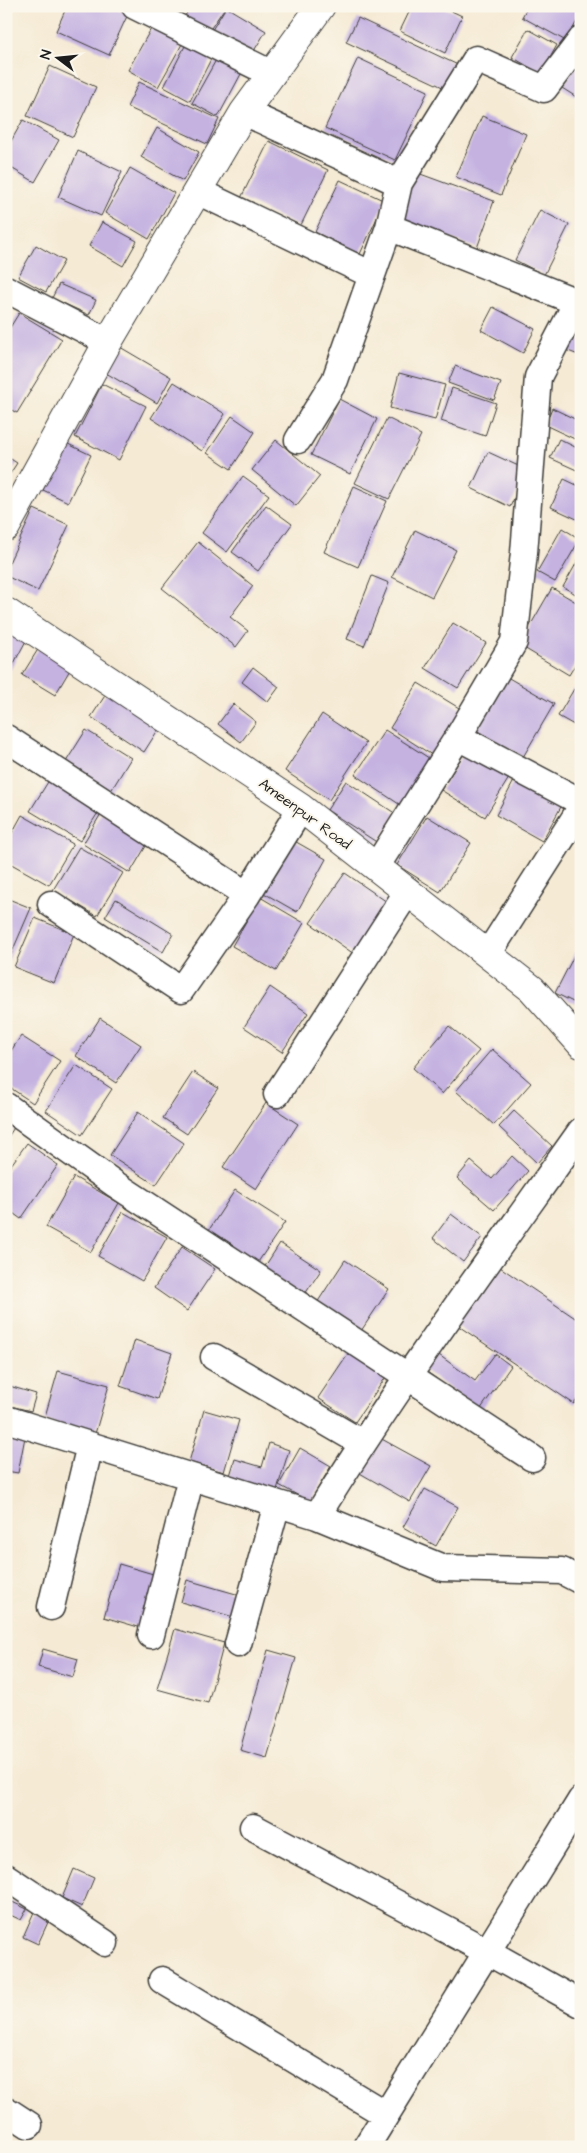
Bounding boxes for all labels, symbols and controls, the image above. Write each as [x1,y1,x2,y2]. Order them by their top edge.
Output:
north arrow [32,32,82,82]
text: N [36,48,57,62]
street label: Ameenpur Road [254,773,356,855]

